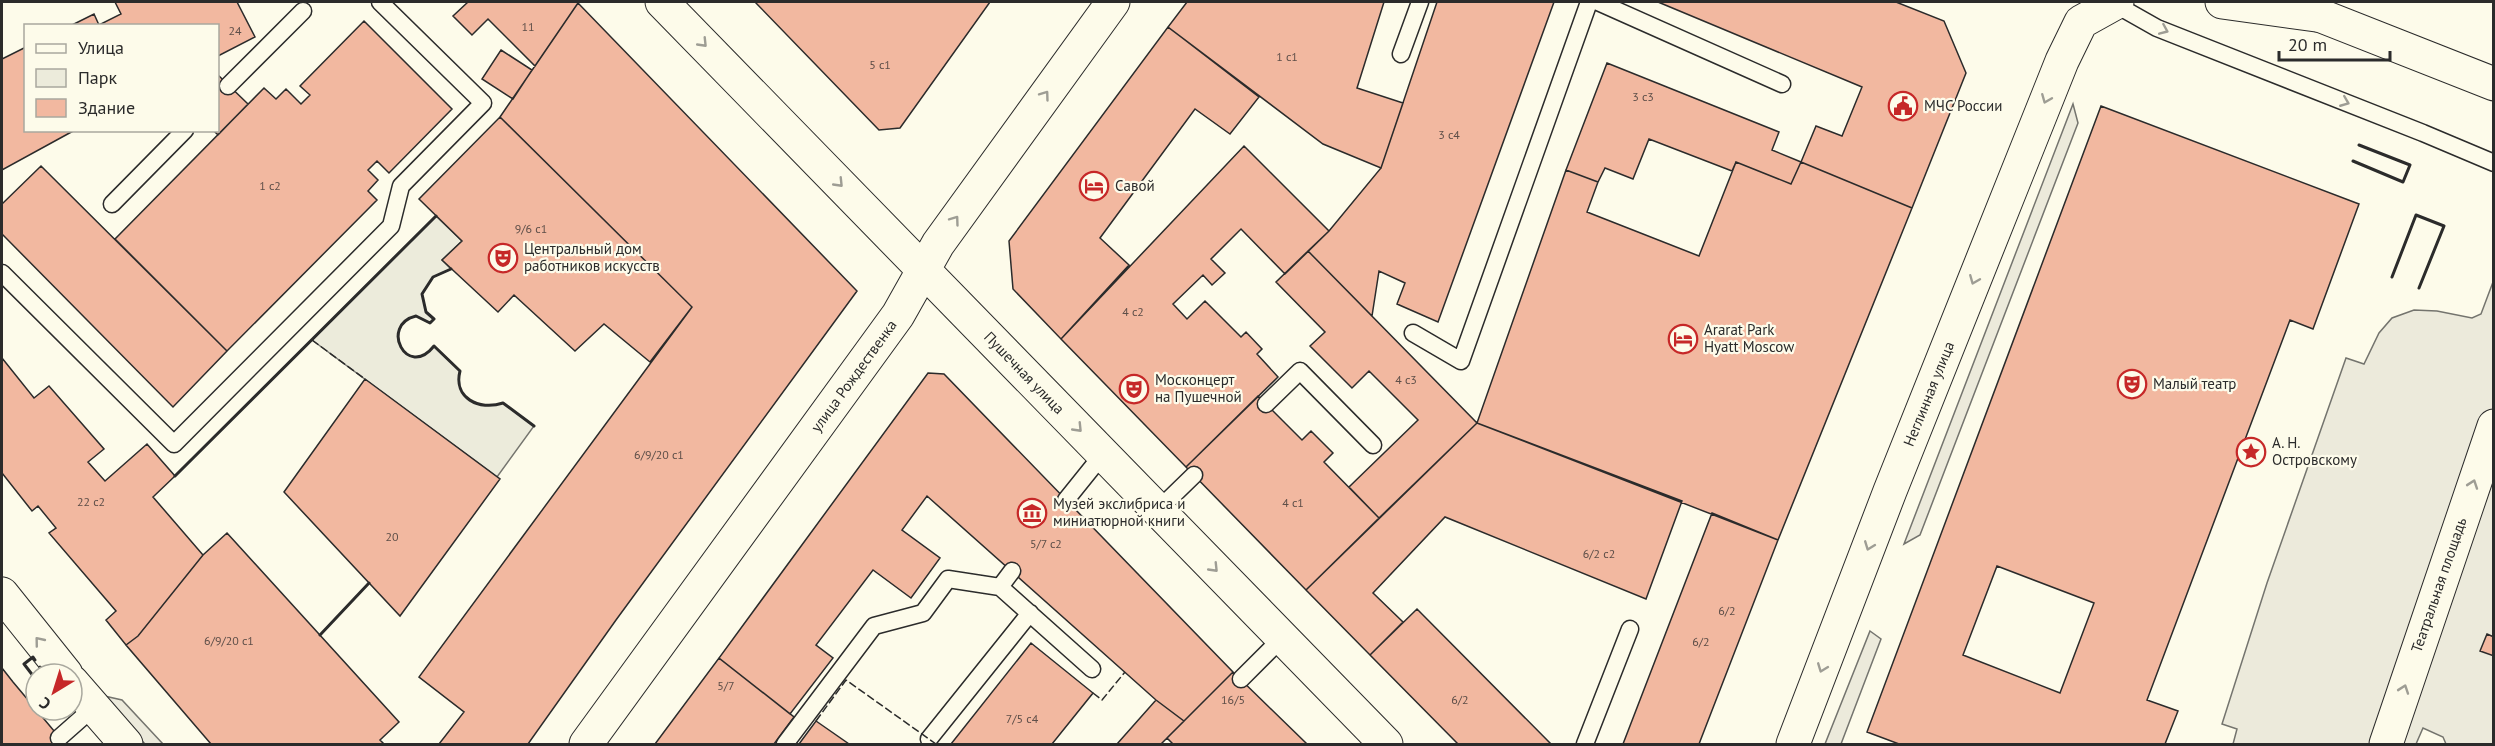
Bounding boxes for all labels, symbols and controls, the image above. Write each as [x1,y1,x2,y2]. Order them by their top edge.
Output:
house number: 11 [521,19,535,34]
house number: 24 [228,23,242,38]
one-way arrow [2157,23,2168,35]
legend [24,24,219,132]
scale bar [2279,24,2390,62]
text: 20 m [2288,33,2327,56]
text: Улица [78,36,124,59]
one-way arrow [696,37,707,47]
house number: 1 c1 [1276,49,1298,64]
house number: 5 с1 [869,57,891,72]
text: Парк [78,66,118,89]
house number: 3 с3 [1632,89,1654,104]
public building icon: МЧС России [1887,90,1919,122]
one-way arrow [1038,91,1049,102]
one-way arrow [2041,93,2053,104]
one-way arrow [2339,95,2350,107]
text: Здание [78,96,135,119]
place label: МЧС России [1924,96,2002,115]
house number: 3 с4 [1438,127,1460,142]
hotel icon: Савой [1078,170,1110,202]
one-way arrow [832,175,843,186]
place label: Савой [1115,176,1155,195]
house number: 1 с2 [259,178,281,193]
one-way arrow [948,216,959,227]
house number: 9/6 с1 [515,221,547,236]
place label: Центральный дом работников искусств [524,239,660,275]
theatre icon: Центральный дом работников искусств [487,242,519,274]
one-way arrow [1969,274,1981,285]
house number: 4 с2 [1122,304,1144,319]
street label: улица Рождественка [806,316,901,436]
place label: Ararat Park Hyatt Moscow [1704,320,1794,356]
hotel icon: Ararat Park Hyatt Moscow [1667,323,1699,355]
street label: Пушечная улица [980,327,1069,418]
street label: Неглинная улица [1899,339,1958,449]
theatre icon: Малый театр [2116,368,2148,400]
place label: Москонцерт на Пушечной [1155,370,1242,406]
house number: 4 с3 [1395,372,1417,387]
theatre icon: Москонцерт на Пушечной [1118,373,1150,405]
place label: Малый театр [2153,374,2236,393]
one-way arrow [1070,420,1081,431]
place label: А. Н. Островскому [2272,433,2357,469]
place icon: А. Н. Островскому [2235,436,2267,468]
house number: 6/9/20 с1 [634,447,684,462]
one-way arrow [2466,479,2479,490]
house number: 22 с2 [77,494,105,509]
place label: Музей экслибриса и миниатюрной книги [1053,494,1186,530]
house number: 4 с1 [1282,495,1304,510]
museum icon: Музей экслибриса и миниатюрной книги [1016,497,1048,529]
street label: Театральная площадь [2406,515,2471,655]
house number: 20 [385,529,399,544]
house number: 5/7 с2 [1030,536,1062,551]
one-way arrow [1864,539,1876,550]
house number: 6/2 с2 [1583,546,1615,561]
one-way arrow [1206,560,1217,571]
house number: 6/2 [1718,603,1736,618]
house number: 6/9/20 с1 [204,633,254,648]
house number: 6/2 [1692,634,1710,649]
one-way arrow [36,637,47,648]
north arrow [24,662,84,722]
one-way arrow [1817,662,1830,672]
house number: 5/7 [717,678,735,693]
one-way arrow [2397,684,2410,695]
house number: 16/5 [1221,692,1245,707]
house number: 6/2 [1451,692,1469,707]
text: С [35,693,54,714]
house number: 7/5 с4 [1006,711,1039,726]

